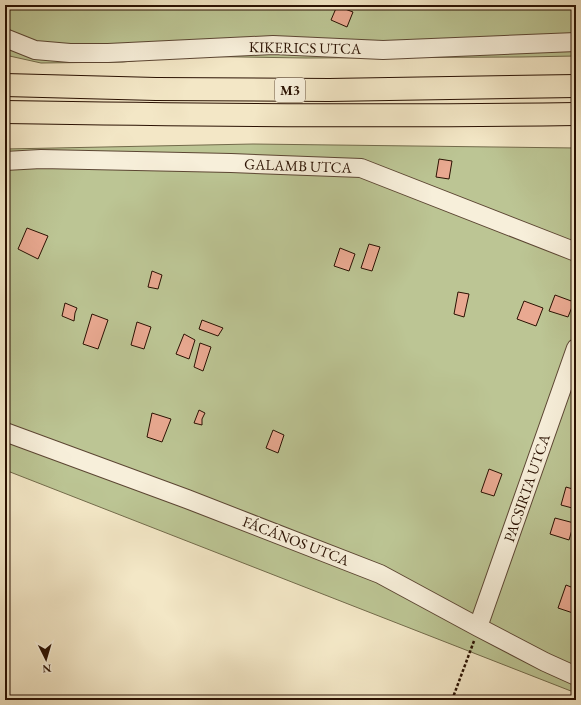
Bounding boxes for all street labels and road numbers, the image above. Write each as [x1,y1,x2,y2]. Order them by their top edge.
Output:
street label: KIKERICS UTCA [249,37,362,58]
road number: M3 [275,78,305,102]
street label: GALAMB UTCA [244,154,353,177]
street label: PACSIRTA UTCA [499,431,554,544]
street label: FÁCÁNOS UTCA [240,511,353,570]

